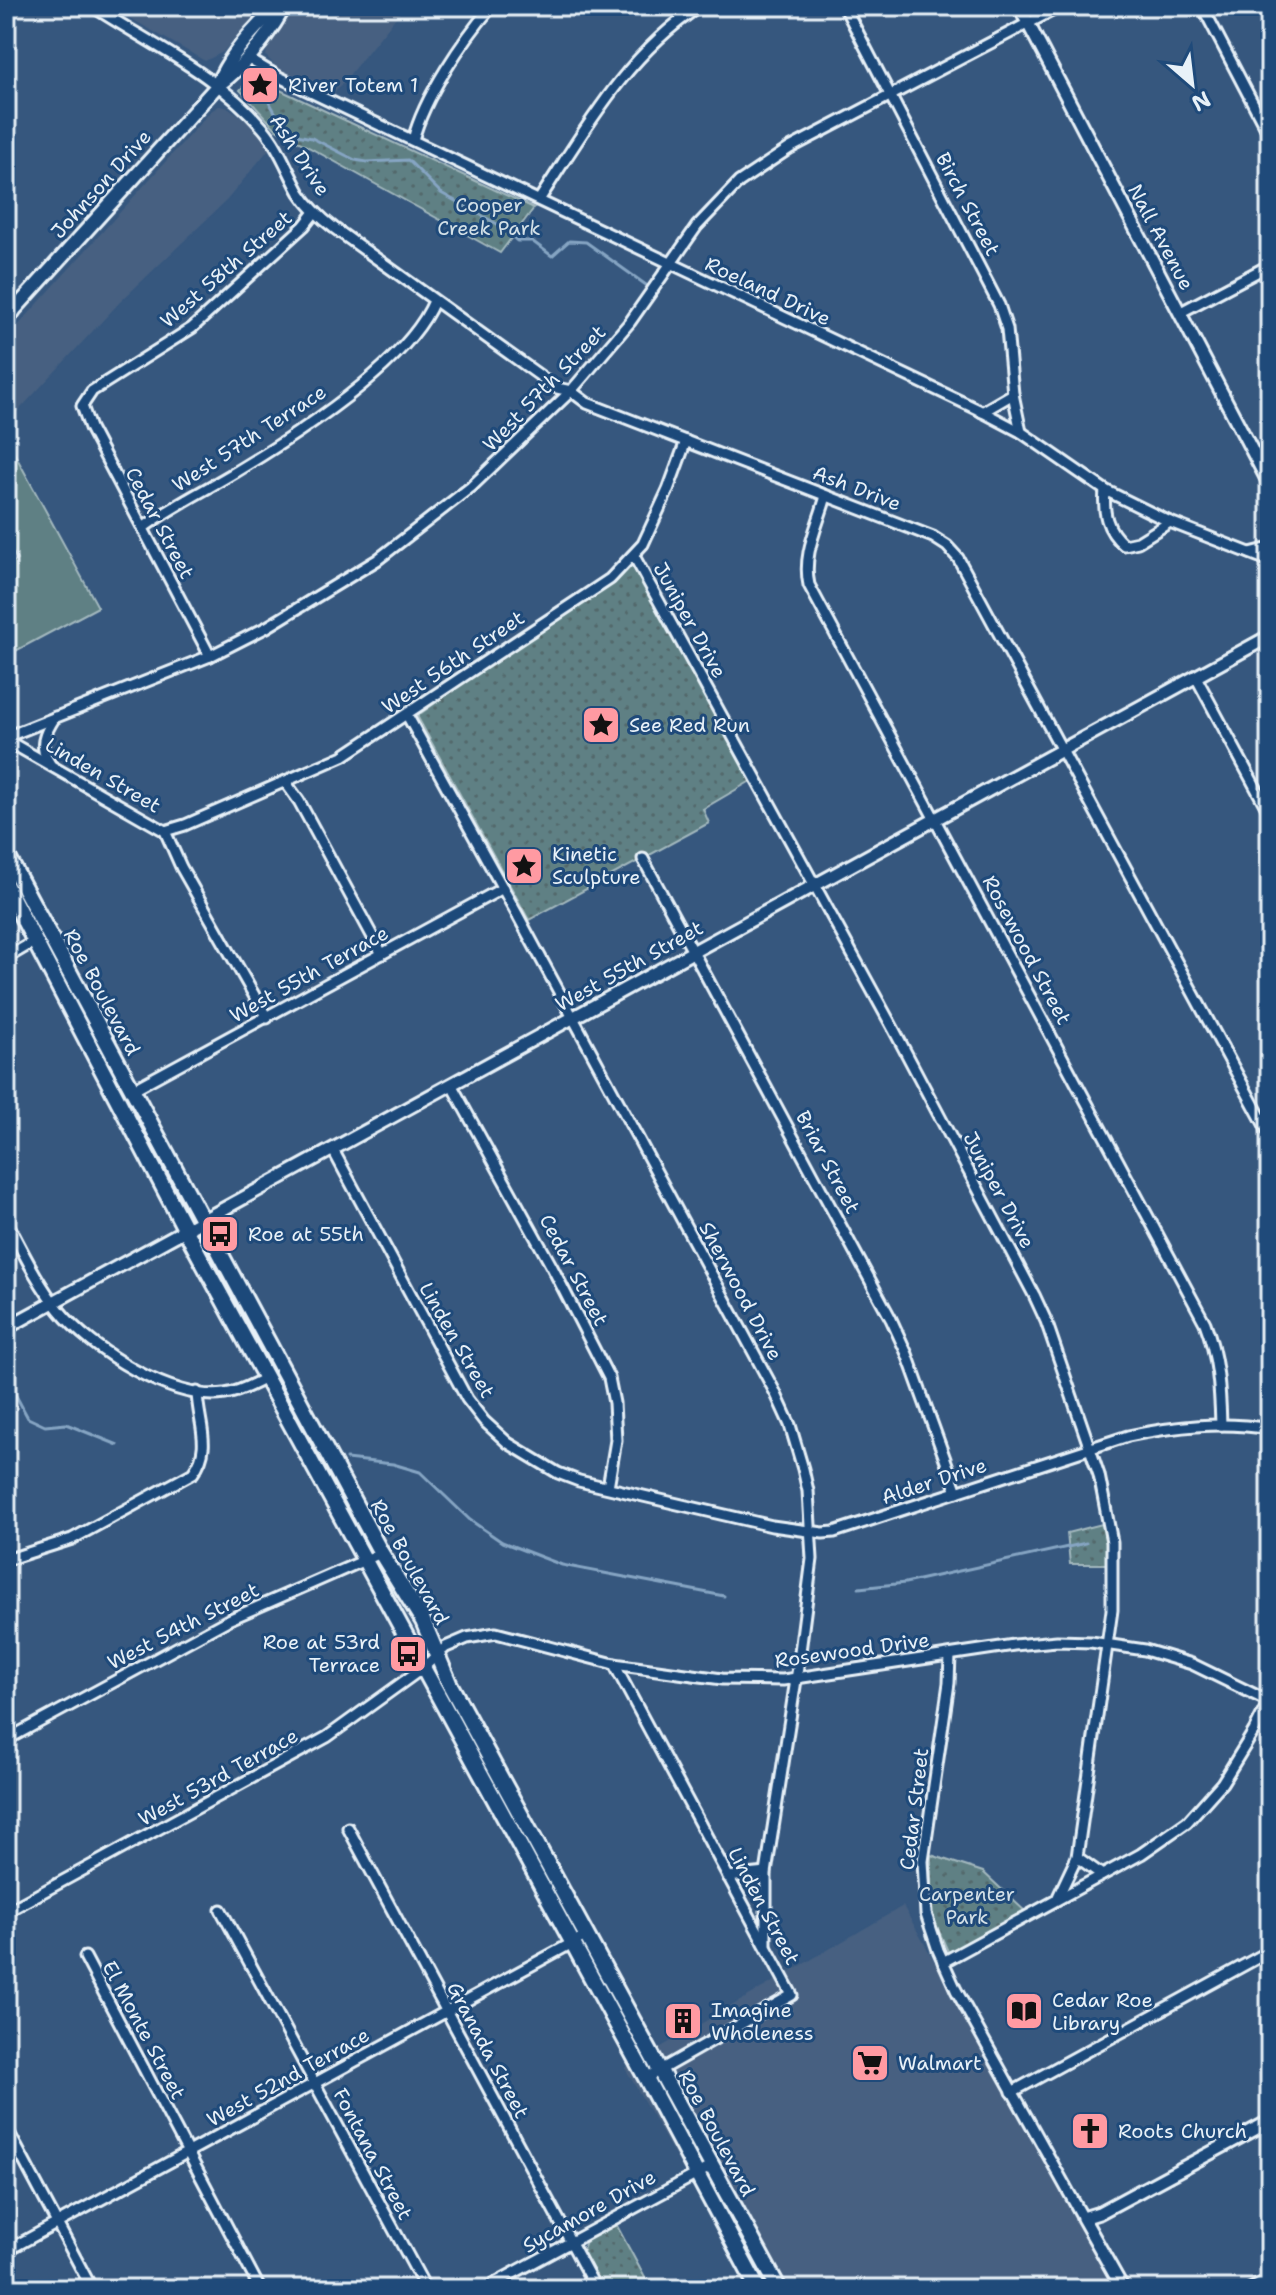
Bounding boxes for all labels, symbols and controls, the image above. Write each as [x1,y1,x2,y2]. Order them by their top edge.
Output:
north arrow [1152,44,1232,124]
place icon: River Totem 1 [239,64,281,106]
place label: River Totem 1 [288,72,418,98]
text: N [1187,84,1216,118]
street label: Ash Drive [264,109,336,201]
street label: Johnson Drive [45,124,157,244]
street label: Birch Street [930,148,1006,260]
street label: Nall Avenue [1122,179,1200,295]
park label: Cooper Creek Park [437,192,541,241]
street label: West 58th Street [155,205,297,333]
street label: Roeland Drive [701,251,835,331]
street label: West 57th Street [477,319,611,457]
street label: West 57th Terrace [167,378,331,498]
street label: Ash Drive [809,459,905,517]
street label: Cedar Street [120,463,200,583]
street label: Juniper Drive [647,558,733,682]
street label: West 56th Street [377,605,529,719]
place icon: See Red Run [580,704,622,746]
place label: See Red Run [629,712,750,738]
street label: Linden Street [40,731,166,819]
place label: Kinetic Sculpture [552,841,641,890]
place icon: Kinetic Sculpture [503,845,545,887]
street label: Rosewood Street [977,871,1077,1029]
street label: West 55th Street [551,915,707,1017]
street label: West 55th Terrace [225,920,393,1028]
street label: Roe Boulevard [58,924,146,1060]
street label: Briar Street [790,1106,866,1218]
street label: Juniper Drive [957,1127,1041,1253]
street label: Cedar Street [534,1210,614,1330]
bus stop icon: Roe at 55th [199,1213,241,1255]
street label: Sherwood Drive [693,1217,789,1365]
place label: Roe at 55th [248,1221,364,1247]
street label: Linden Street [413,1277,501,1403]
street label: Alder Drive [878,1452,990,1510]
street label: Roe Boulevard [365,1495,455,1630]
street label: West 54th Street [103,1577,263,1675]
street label: Rosewood Drive [773,1626,931,1674]
place label: Roe at 53rd Terrace [263,1629,380,1678]
bus stop icon: Roe at 53rd Terrace [387,1633,429,1675]
street label: West 53rd Terrace [134,1722,302,1832]
street label: Cedar Street [894,1746,934,1872]
street label: Linden Street [722,1843,806,1969]
park label: Carpenter Park [919,1881,1015,1930]
street label: El Monte Street [97,1956,191,2104]
street label: Granada Street [441,1977,535,2123]
place label: Cedar Roe Library [1052,1987,1153,2036]
library icon: Cedar Roe Library [1003,1990,1045,2032]
place label: Imagine Wholeness [711,1997,814,2046]
building icon: Imagine Wholeness [662,2000,704,2042]
street label: West 52nd Terrace [202,2022,374,2132]
supermarket icon: Walmart [849,2042,891,2084]
place label: Walmart [898,2050,982,2076]
street label: Roe Boulevard [673,2065,761,2201]
street label: Fontana Street [327,2084,419,2224]
church icon: Roots Church [1069,2110,1111,2152]
place label: Roots Church [1118,2118,1247,2144]
street label: Sycamore Drive [518,2164,660,2258]

